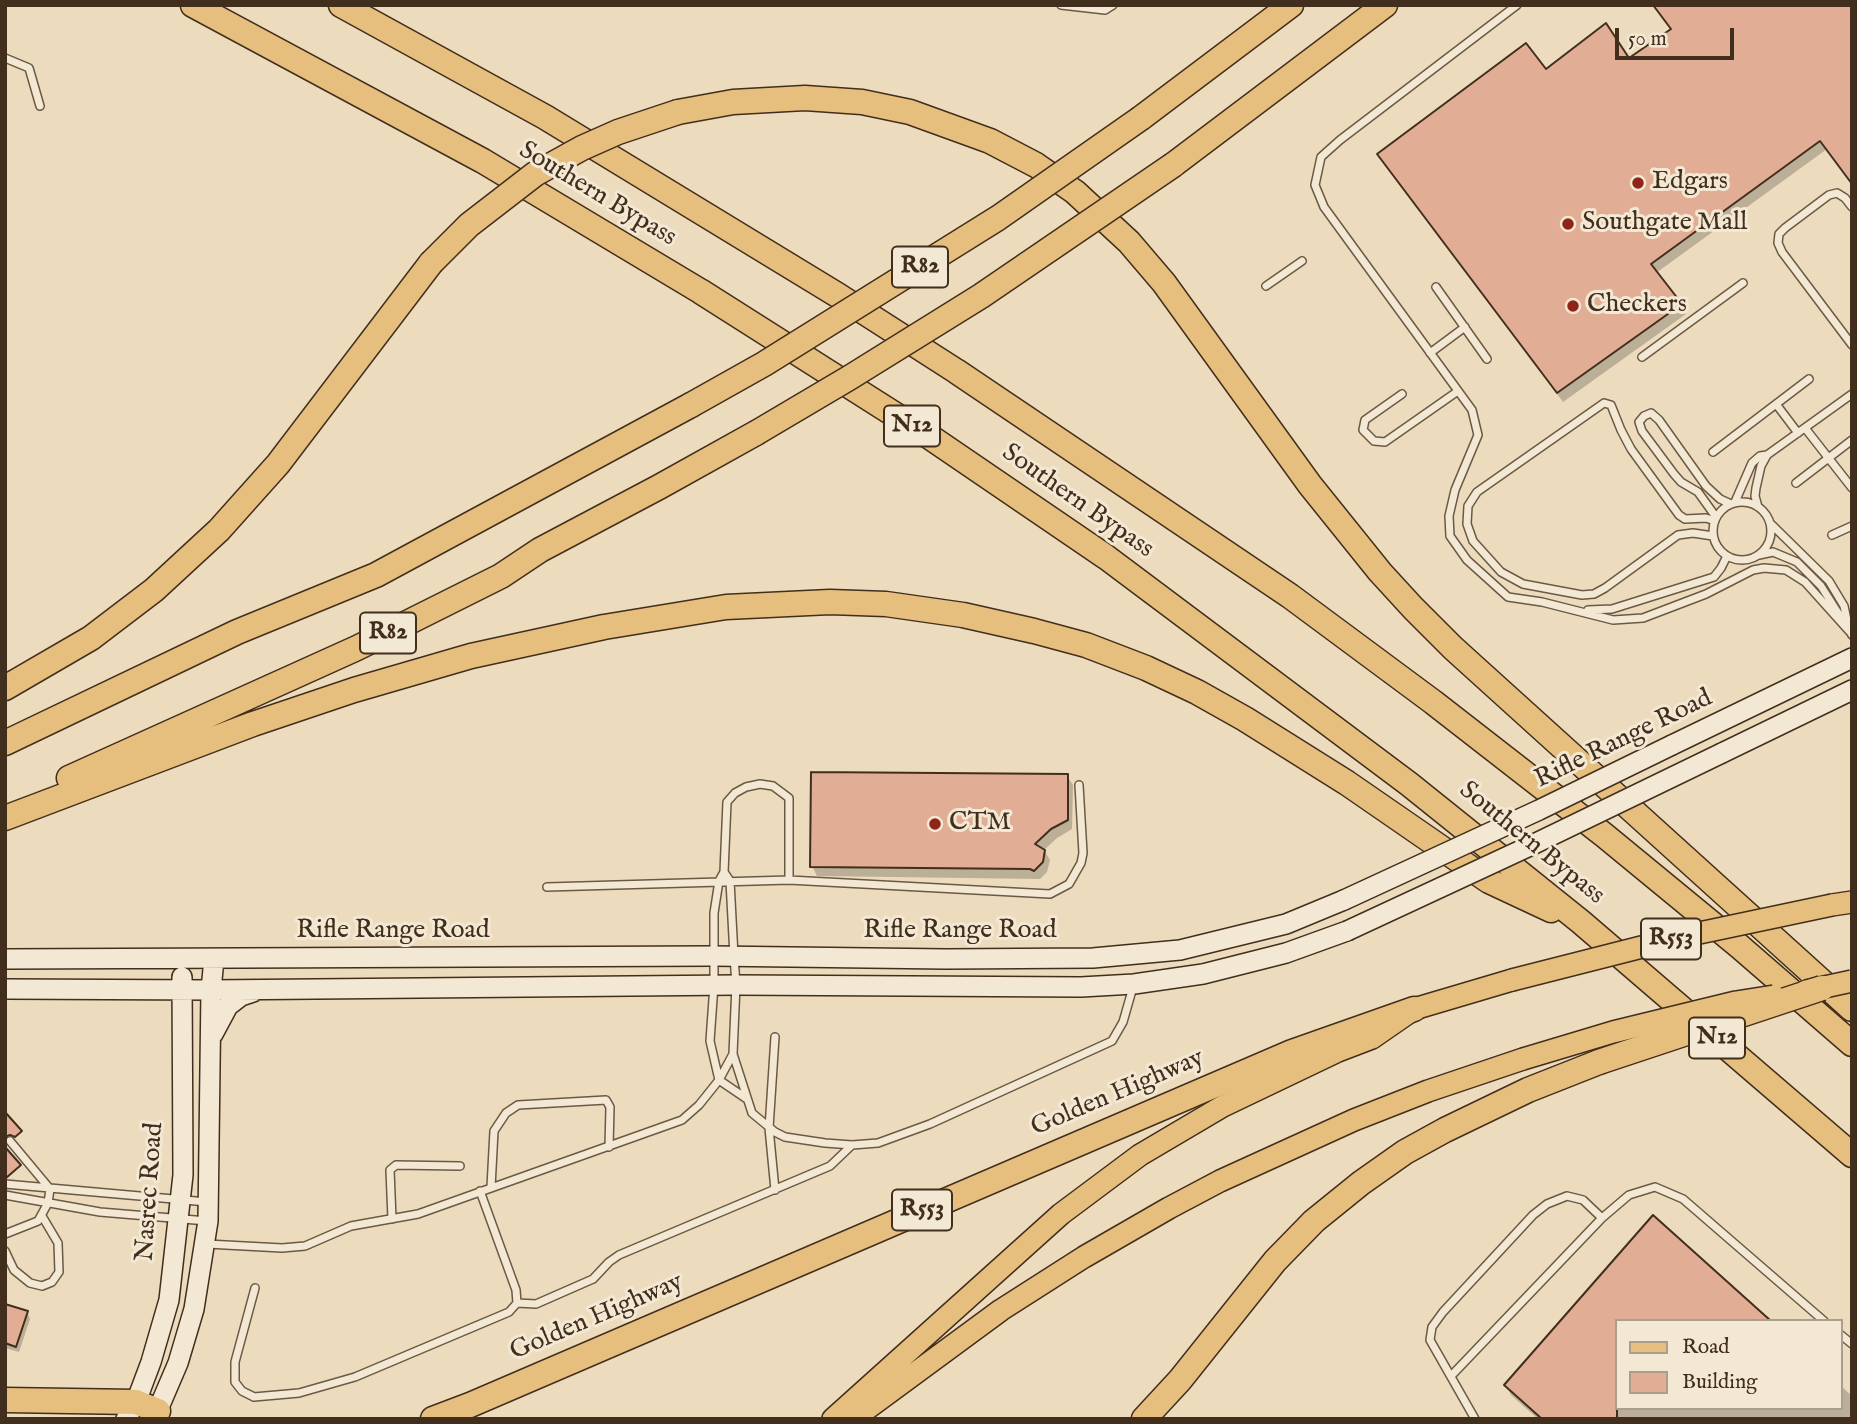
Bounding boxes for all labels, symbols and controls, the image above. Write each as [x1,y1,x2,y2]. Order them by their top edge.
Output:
scale bar [1619,14,1738,58]
text: 50 m [1628,26,1667,53]
street label: Southern Bypass [513,136,681,254]
place label: Edgars [1652,167,1728,199]
marker: Edgars [1630,175,1646,191]
place label: Southgate Mall [1582,208,1747,240]
marker: Southgate Mall [1560,216,1576,232]
road number: R82 [892,246,948,288]
place label: Checkers [1587,290,1687,322]
marker: Checkers [1565,298,1581,314]
road number: N12 [884,405,940,446]
street label: Southern Bypass [995,438,1159,566]
road number: R82 [360,612,416,654]
street label: Rifle Range Road [1530,684,1718,796]
street label: Southern Bypass [1452,776,1610,912]
place label: CTM [949,808,1011,840]
marker: CTM [927,816,943,832]
street label: Rifle Range Road [296,916,490,948]
street label: Rifle Range Road [863,916,1057,948]
road number: R553 [1641,918,1701,959]
road number: N12 [1689,1018,1745,1058]
street label: Golden Highway [1027,1044,1209,1144]
street label: Nasrec Road [131,1121,171,1263]
road number: R553 [892,1190,952,1230]
street label: Golden Highway [506,1268,688,1368]
legend [1616,1319,1843,1410]
text: Road [1682,1334,1729,1361]
text: Building [1682,1369,1757,1396]

